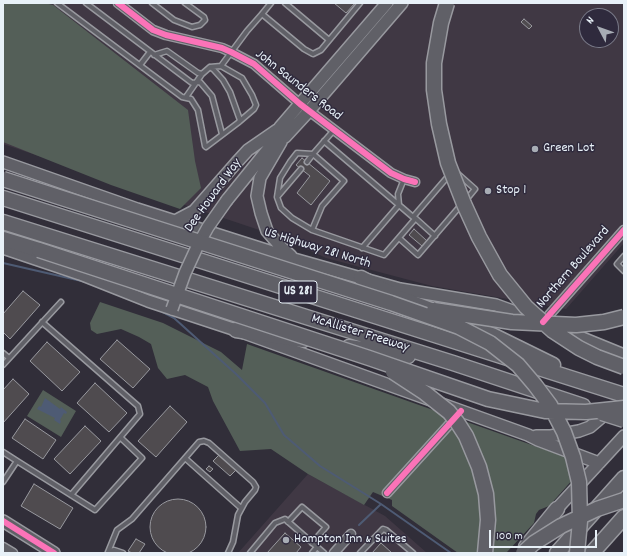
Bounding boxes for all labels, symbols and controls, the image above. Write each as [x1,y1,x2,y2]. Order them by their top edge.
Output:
north arrow [579,8,619,48]
text: N [583,13,599,28]
street label: John Saunders Road [251,47,345,125]
place label: Green Lot [543,141,594,157]
marker: Green Lot [530,144,540,154]
street label: Dee Howard Way [182,156,246,236]
place label: Stop 1 [496,183,526,199]
marker: Stop 1 [483,186,493,196]
street label: Northern Boulevard [534,223,614,313]
street label: US Highway 281 North [262,225,372,273]
road number: US 281 [279,281,317,303]
street label: McAllister Freeway [309,311,411,357]
scale bar [491,522,599,548]
text: 100 m [496,528,523,545]
place label: Hampton Inn & Suites [294,532,407,548]
marker: Hampton Inn & Suites [281,535,291,545]

